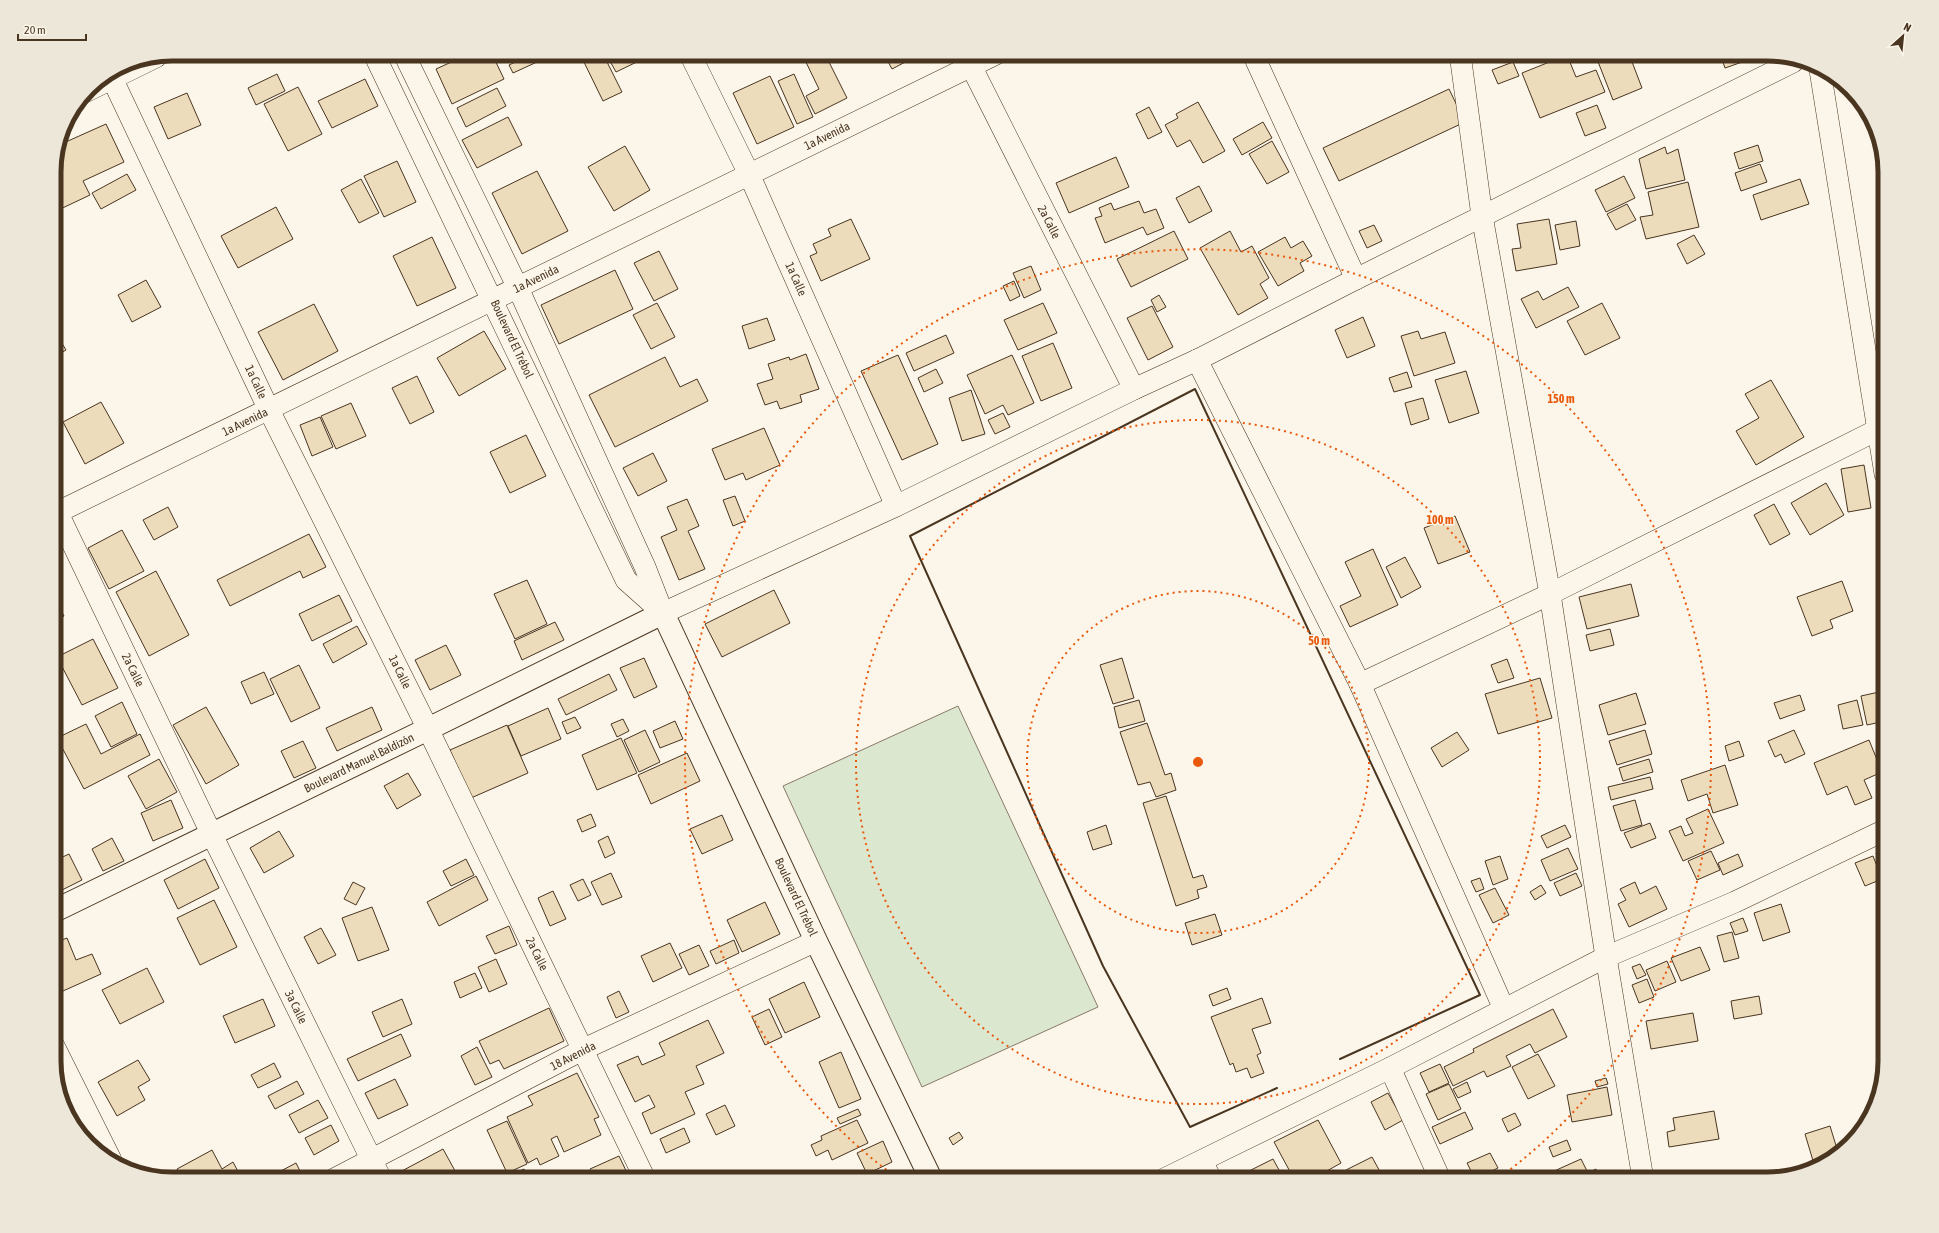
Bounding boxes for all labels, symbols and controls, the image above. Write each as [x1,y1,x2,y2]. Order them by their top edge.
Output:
scale bar [18,16,86,42]
north arrow [1883,16,1923,56]
text: N [1902,20,1913,34]
text: 20 m [24,23,46,37]
street label: 1a Avenida [802,119,852,153]
street label: 2a Calle [1035,203,1063,241]
street label: 1a Calle [782,260,810,298]
street label: 1a Avenida [511,262,561,296]
street label: Boulevard El Trébol [488,298,537,381]
street label: 1a Calle [242,363,270,401]
text: 150 m [1547,392,1575,406]
street label: 1a Avenida [220,405,270,439]
text: 100 m [1426,513,1454,527]
text: 50 m [1308,634,1330,648]
street label: 2a Calle [119,651,147,689]
street label: 1a Calle [386,653,414,691]
street label: Boulevard Manuel Baldizón [302,730,416,796]
centre of rings [1191,755,1205,769]
street label: Boulevard El Trébol [772,856,821,939]
street label: 2a Calle [523,935,551,973]
street label: 3a Calle [282,988,310,1026]
street label: 18 Avenida [548,1039,598,1073]

